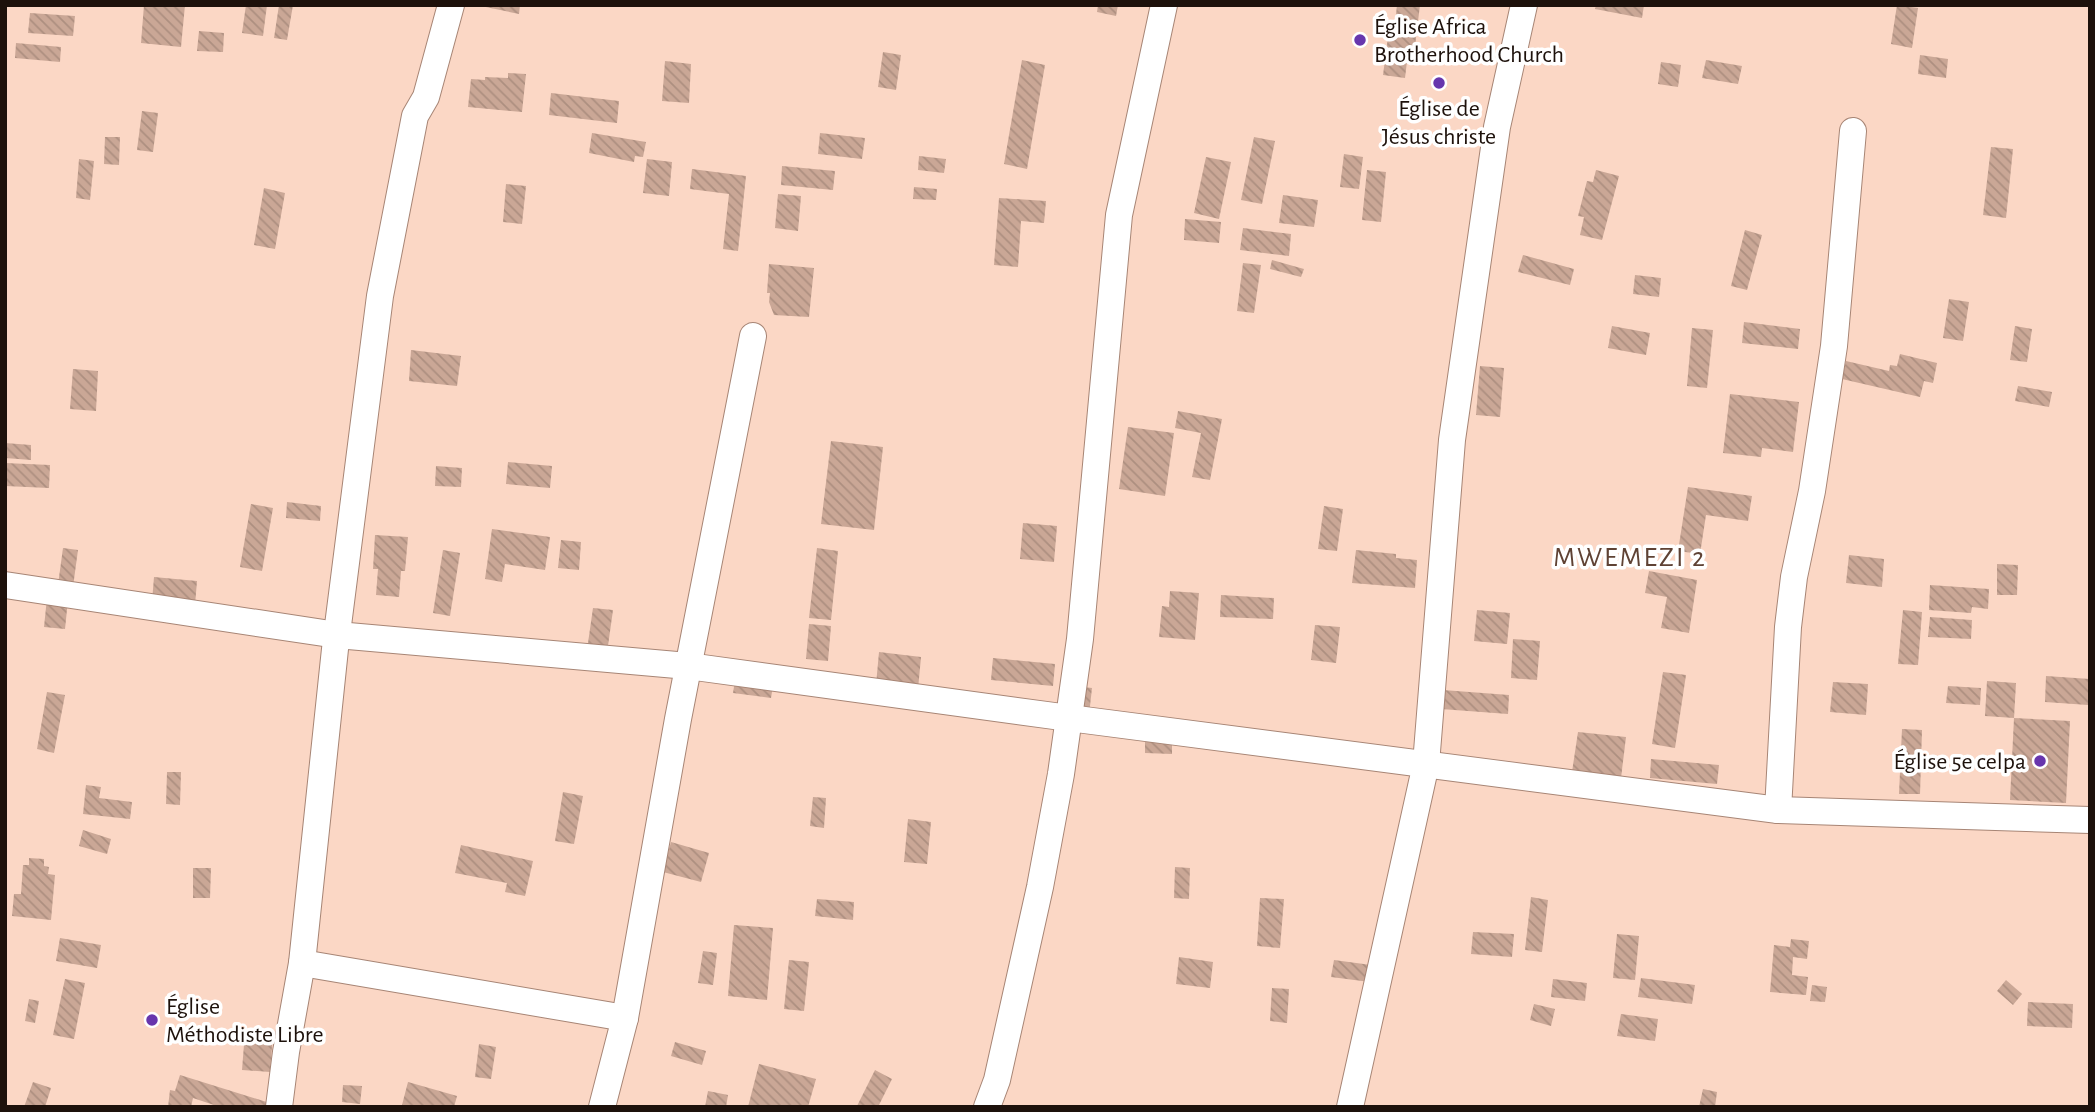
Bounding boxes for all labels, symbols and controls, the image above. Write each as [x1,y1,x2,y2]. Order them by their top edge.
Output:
place label: Église Africa Brotherhood Church [1374,13,1564,67]
marker: Église Africa Brotherhood Church [1352,32,1368,48]
marker: Église de Jésus christe [1431,75,1447,91]
place label: Église de Jésus christe [1382,95,1496,149]
district label: MWEMEZI 2 [1553,544,1707,572]
place label: Église 5e celpa [1893,748,2026,774]
marker: Église 5e celpa [2032,753,2048,769]
place label: Église Méthodiste Libre [166,993,324,1047]
marker: Église Méthodiste Libre [144,1012,160,1028]

